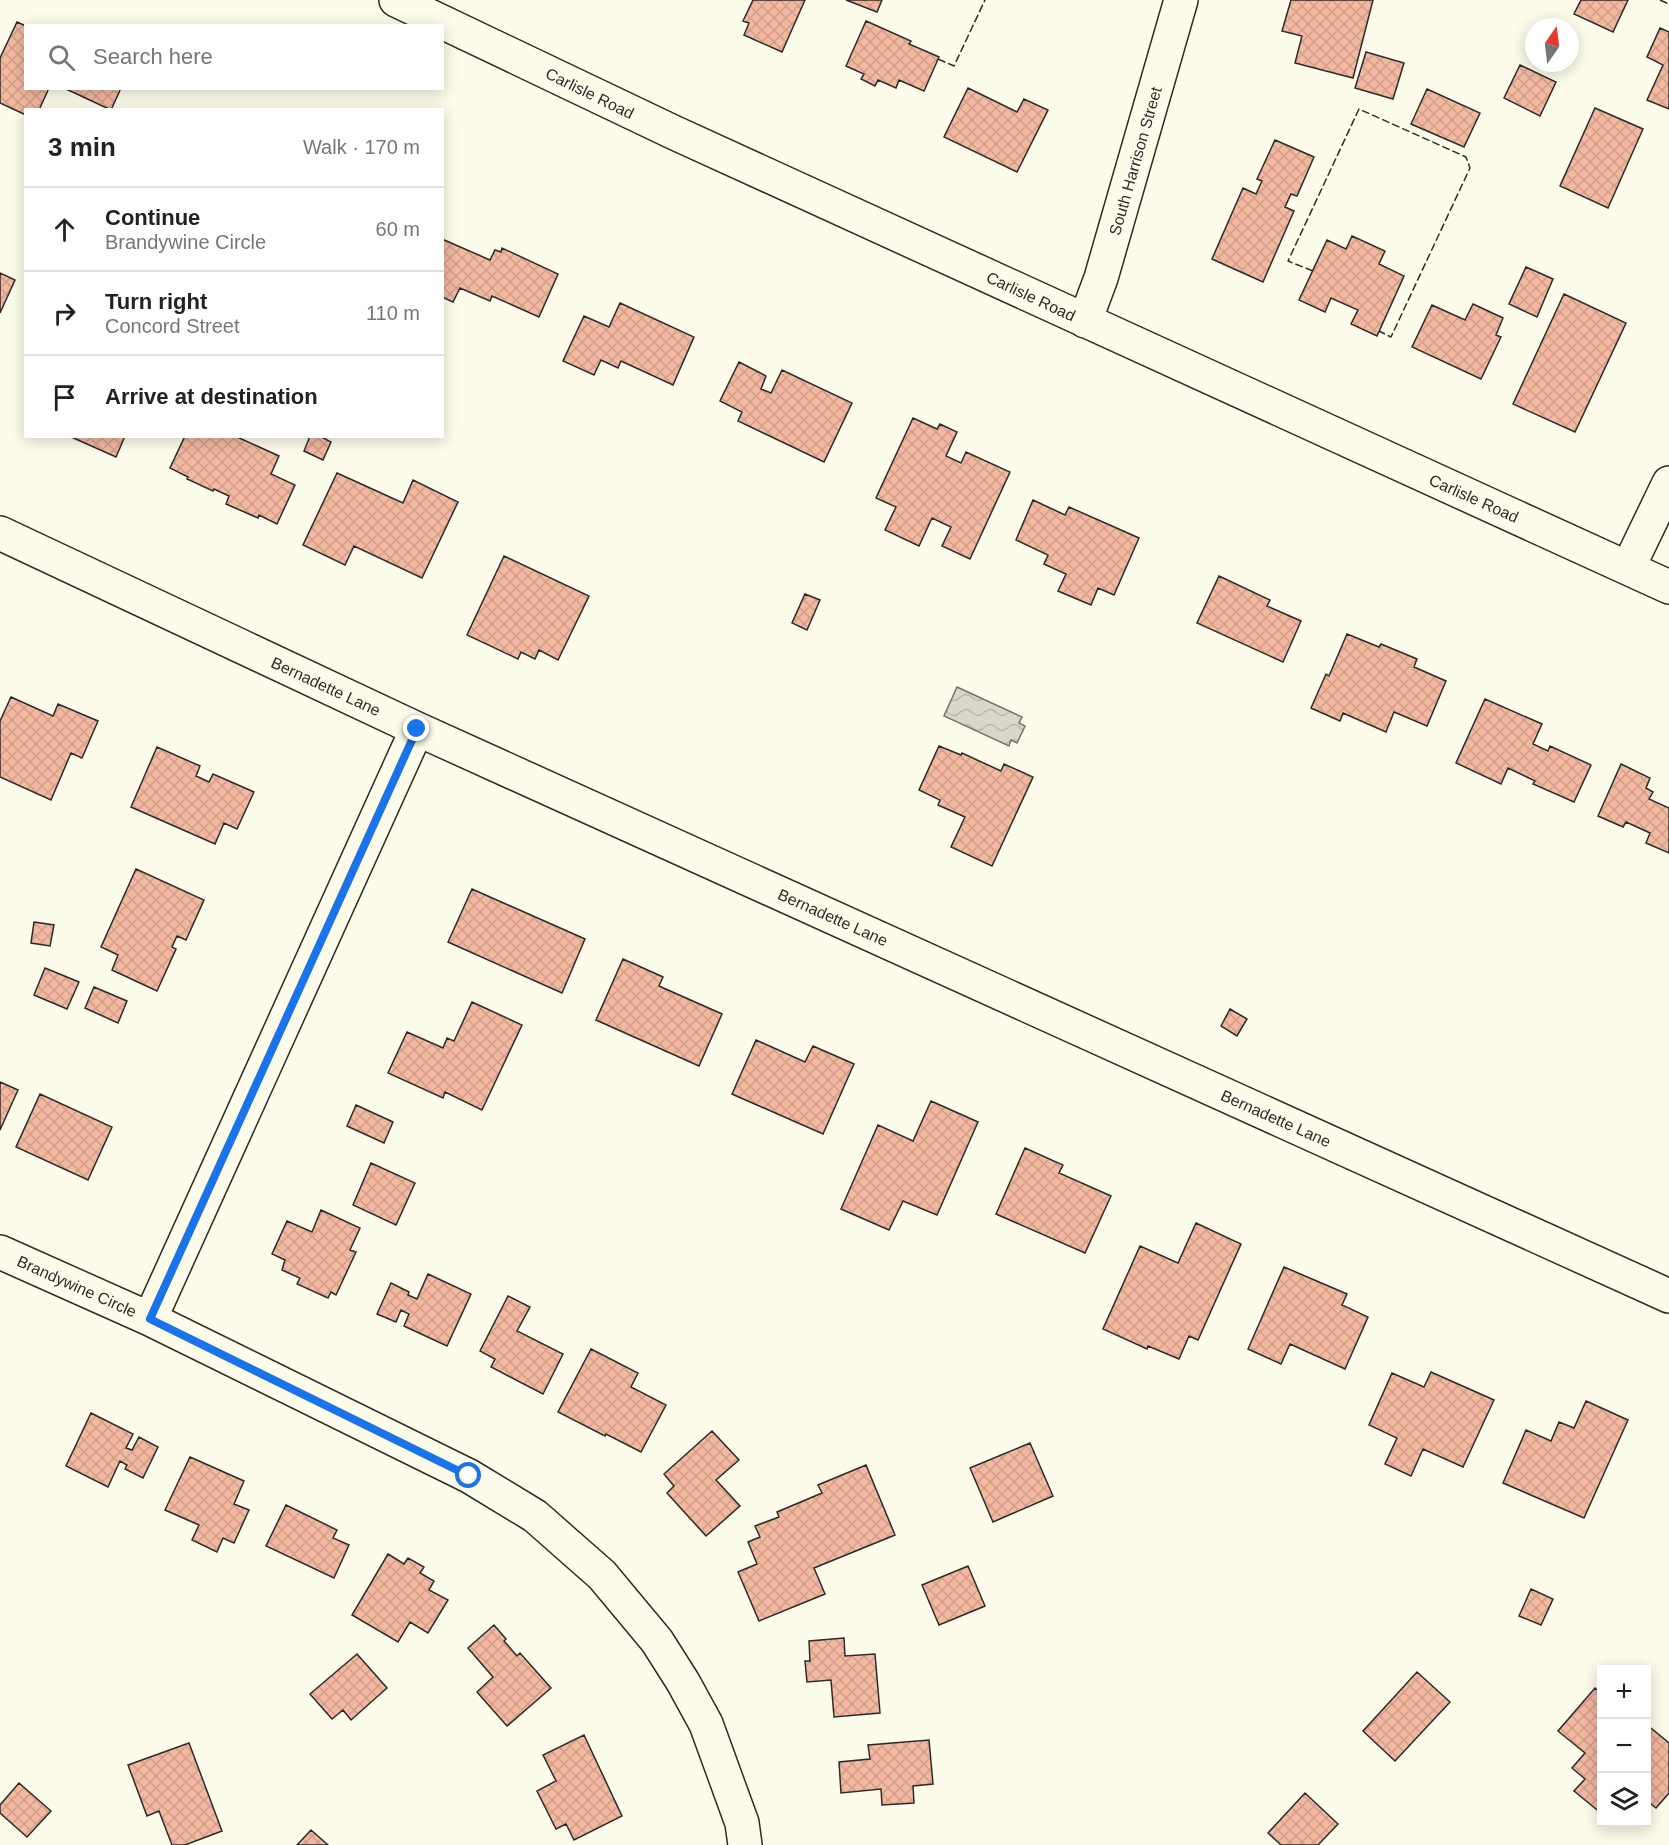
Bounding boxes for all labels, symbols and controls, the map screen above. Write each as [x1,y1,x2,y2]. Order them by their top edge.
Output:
north arrow [1525,18,1579,72]
search box [24,24,444,90]
icon: search [45,41,78,74]
text: Search here [93,44,213,69]
street label: Carlisle Road [543,65,637,122]
street label: South Harrison Street [1106,84,1165,237]
text: 3 min [48,132,116,162]
text: Walk · 170 m [303,136,420,158]
text: Continue [105,205,200,230]
icon: ahead [48,213,81,246]
text: 60 m [376,218,420,240]
text: Brandywine Circle [105,231,266,253]
street label: Carlisle Road [984,268,1078,324]
text: Turn right [105,289,207,314]
icon: right [48,297,81,330]
text: 110 m [366,302,420,324]
text: Concord Street [105,315,240,337]
icon: arrive [48,381,81,414]
text: Arrive at destination [105,384,318,409]
street label: Carlisle Road [1426,471,1521,526]
street label: Bernadette Lane [269,654,383,719]
route end [403,715,429,741]
street label: Bernadette Lane [775,886,890,949]
street label: Bernadette Lane [1218,1087,1333,1150]
street label: Brandywine Circle [14,1252,139,1320]
route start [455,1462,481,1488]
map controls [1597,1665,1651,1827]
button: + [1597,1665,1651,1719]
button: − [1597,1719,1651,1773]
button: layers [1597,1773,1651,1827]

